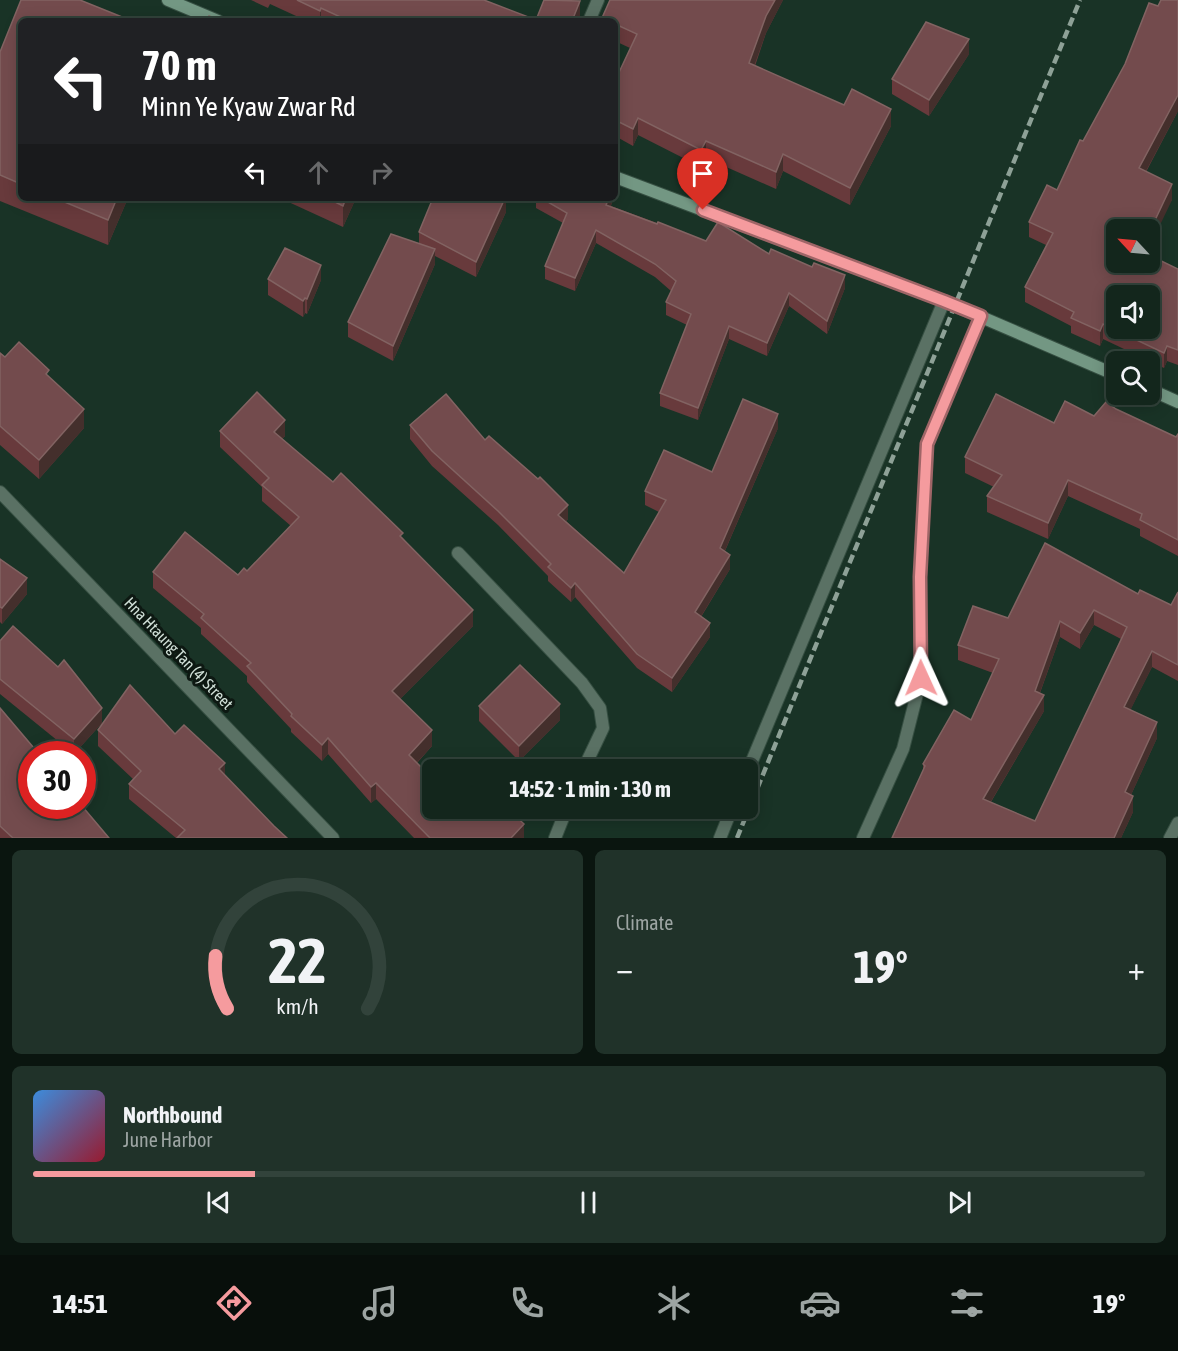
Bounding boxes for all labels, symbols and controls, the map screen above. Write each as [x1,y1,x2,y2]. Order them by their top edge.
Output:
text: 70 m [141,41,216,89]
icon: left [42,42,120,120]
text: Minn Ye Kyaw Zwar Rd [141,91,356,122]
pin [677,148,728,210]
icon: left [239,156,272,189]
icon: ahead [302,156,335,189]
icon: right [365,156,398,189]
icon: arrive [686,157,719,190]
north arrow [1106,219,1160,273]
map controls [1106,219,1160,405]
button: sound [1106,285,1160,339]
button: search [1106,351,1160,405]
street label: Hna Htaung Tan (4) Street [120,593,237,714]
position arrow [889,646,953,710]
speed limit sign: 30 [18,741,96,819]
text: 14:52 · 1 min · 130 m [509,776,671,802]
text: Climate [616,911,673,934]
text: 22 [268,925,327,996]
text: 19° [853,941,908,993]
text: − [616,949,633,987]
text: + [1128,949,1145,987]
text: km/h [276,994,319,1019]
text: Northbound [123,1102,222,1128]
text: June Harbor [123,1128,212,1151]
icon: previous [202,1186,235,1219]
icon: pause [572,1186,605,1219]
icon: next [943,1186,976,1219]
icon: directions [213,1282,255,1324]
icon: music [359,1282,401,1324]
icon: phone [506,1282,548,1324]
icon: climate [653,1282,695,1324]
icon: car [799,1282,841,1324]
icon: filters [946,1282,988,1324]
text: 14:51 [52,1288,108,1319]
text: 19° [1093,1288,1126,1319]

